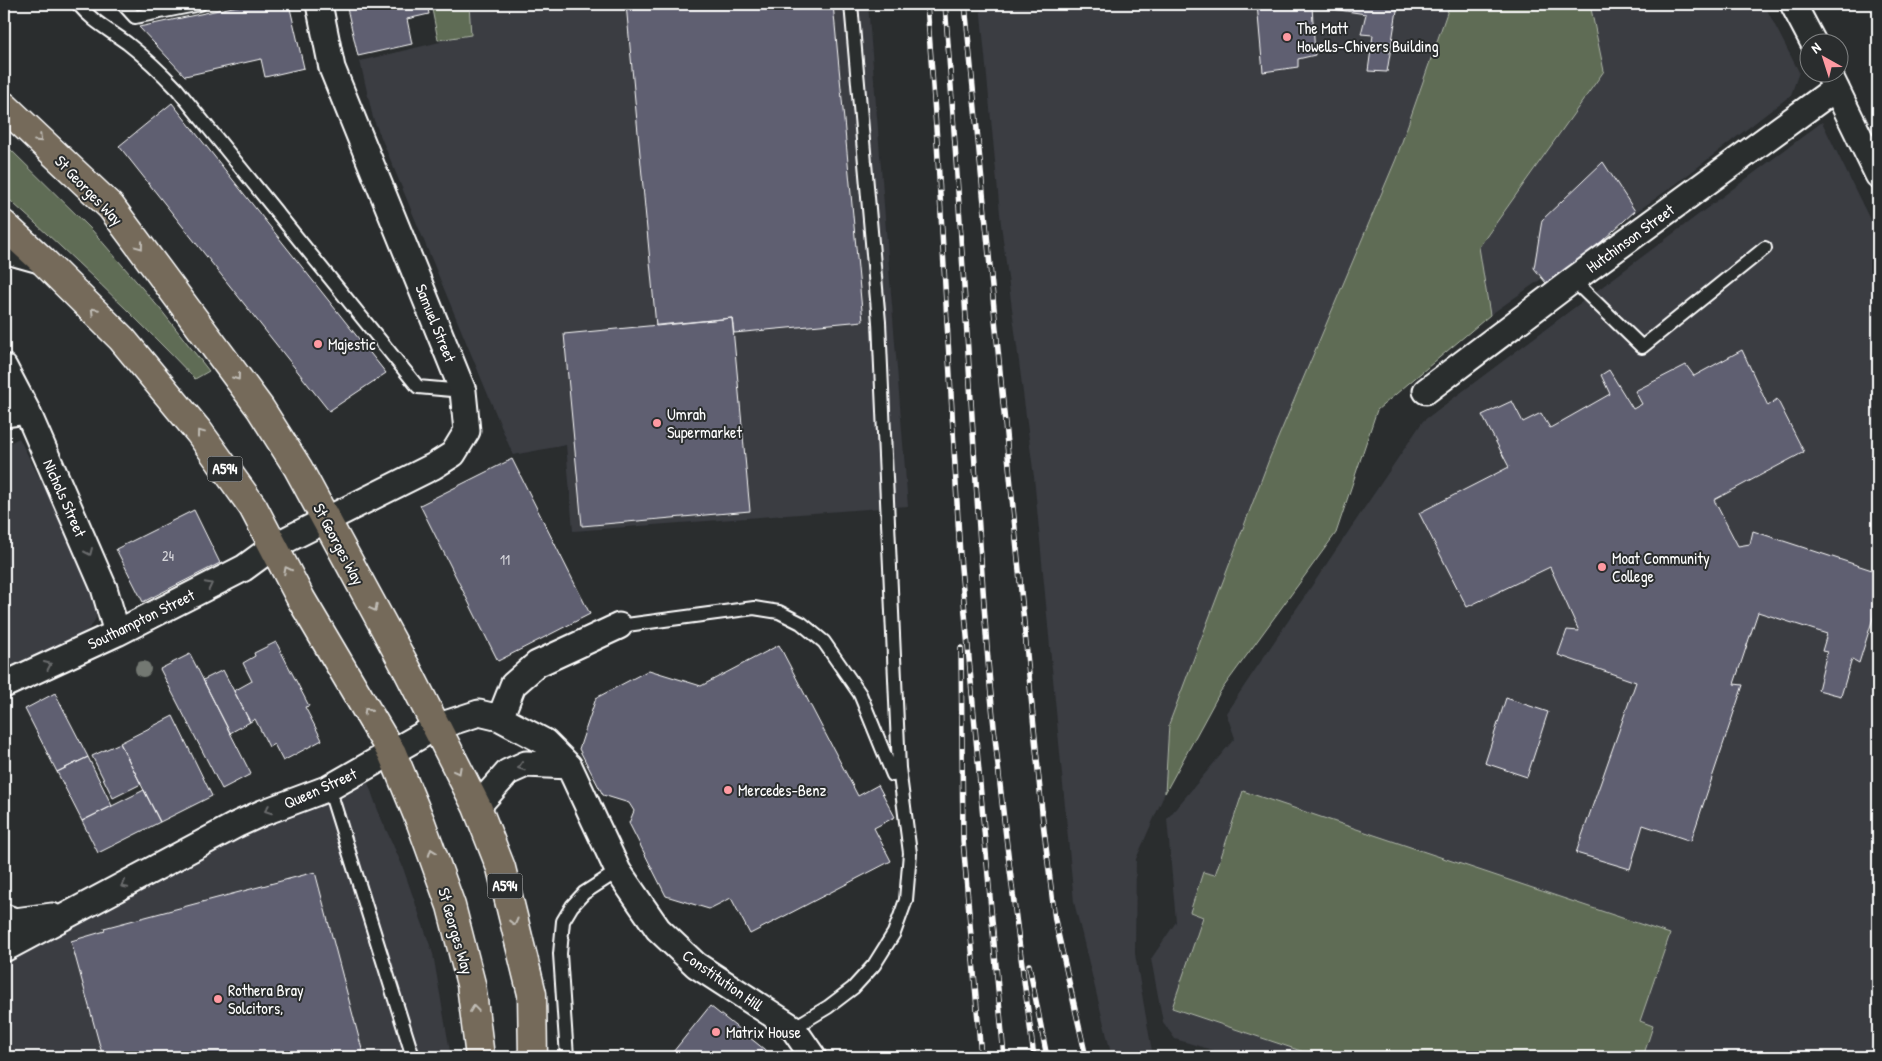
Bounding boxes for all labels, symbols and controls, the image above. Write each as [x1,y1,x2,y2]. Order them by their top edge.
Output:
place label: The Matt Howells-Chivers Building [1297,17,1439,57]
marker: The Matt Howells-Chivers Building [1281,31,1293,43]
north arrow [1800,32,1850,82]
text: N [1807,37,1825,57]
one-way arrow [34,133,43,142]
street label: St Georges Way [50,150,128,230]
street label: Hutchinson Street [1582,198,1679,277]
one-way arrow [135,240,143,249]
street label: Samuel Street [410,281,462,366]
one-way arrow [90,307,99,316]
place label: Majestic [328,333,376,355]
marker: Majestic [312,338,324,350]
one-way arrow [231,371,240,381]
place label: Umrah Supermarket [667,403,742,443]
marker: Umrah Supermarket [651,417,663,429]
one-way arrow [197,430,205,439]
street label: Nichols Street [38,456,92,541]
road number: A594 [208,456,242,482]
street label: St Georges Way [308,499,370,589]
house number: 24 [162,546,174,565]
one-way arrow [82,547,93,556]
place label: Moat Community College [1612,547,1710,587]
house number: 11 [500,550,510,569]
marker: Moat Community College [1596,561,1608,573]
one-way arrow [283,566,293,575]
one-way arrow [204,581,213,591]
street label: Southampton Street [84,583,199,654]
one-way arrow [368,603,378,612]
one-way arrow [43,660,52,671]
one-way arrow [363,708,373,717]
one-way arrow [517,761,526,771]
street label: Queen Street [280,762,360,814]
one-way arrow [452,765,462,774]
place label: Mercedes-Benz [738,779,827,801]
marker: Mercedes-Benz [722,784,734,796]
one-way arrow [264,804,273,815]
one-way arrow [428,849,438,857]
road number: A594 [488,874,522,898]
one-way arrow [120,879,129,889]
street label: St Georges Way [433,885,479,977]
one-way arrow [508,918,519,927]
street label: Constitution Hill [678,944,768,1016]
place label: Rothera Bray Solcitors, [228,979,304,1019]
marker: Rothera Bray Solcitors, [212,993,224,1005]
one-way arrow [469,1005,480,1013]
place label: Matrix House [726,1021,801,1043]
marker: Matrix House [710,1026,722,1038]

